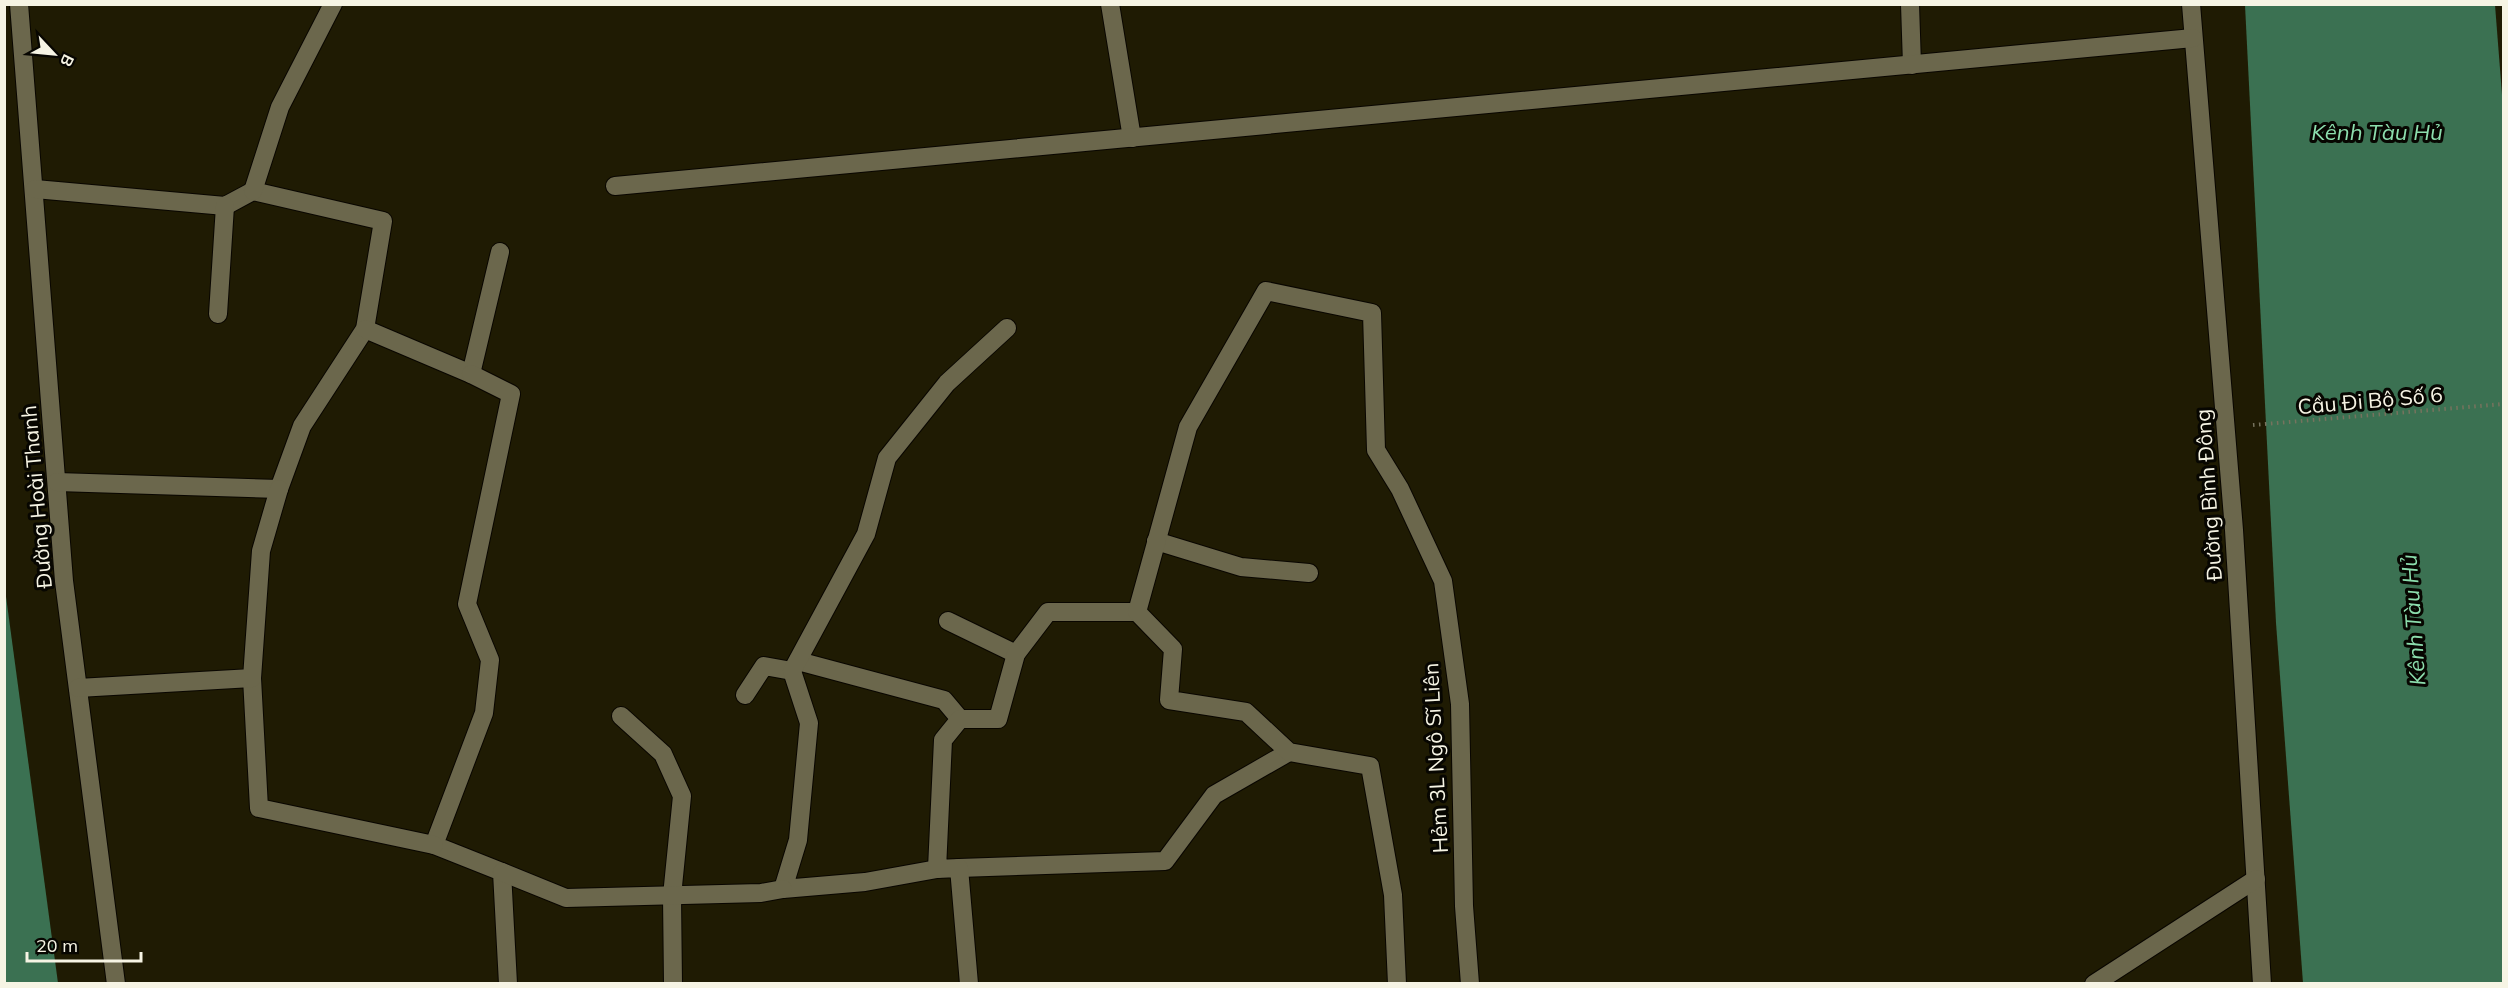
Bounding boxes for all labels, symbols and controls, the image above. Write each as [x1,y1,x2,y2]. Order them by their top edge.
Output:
north arrow [24,24,84,84]
text: B [56,51,79,70]
water label: Kênh Tàu Hủ [2311,118,2443,146]
street label: Cầu Đi Bộ Số 6 [2296,381,2444,419]
street label: Đường Hoài Thanh [15,404,57,590]
street label: Đường Bình Đông [2189,408,2227,582]
water label: Kênh Tàu Hủ [2394,553,2432,687]
street label: Hẻm 3L Ngô Sĩ Liên [1417,662,1453,854]
scale bar [27,925,141,963]
text: 20 m [36,934,78,957]

